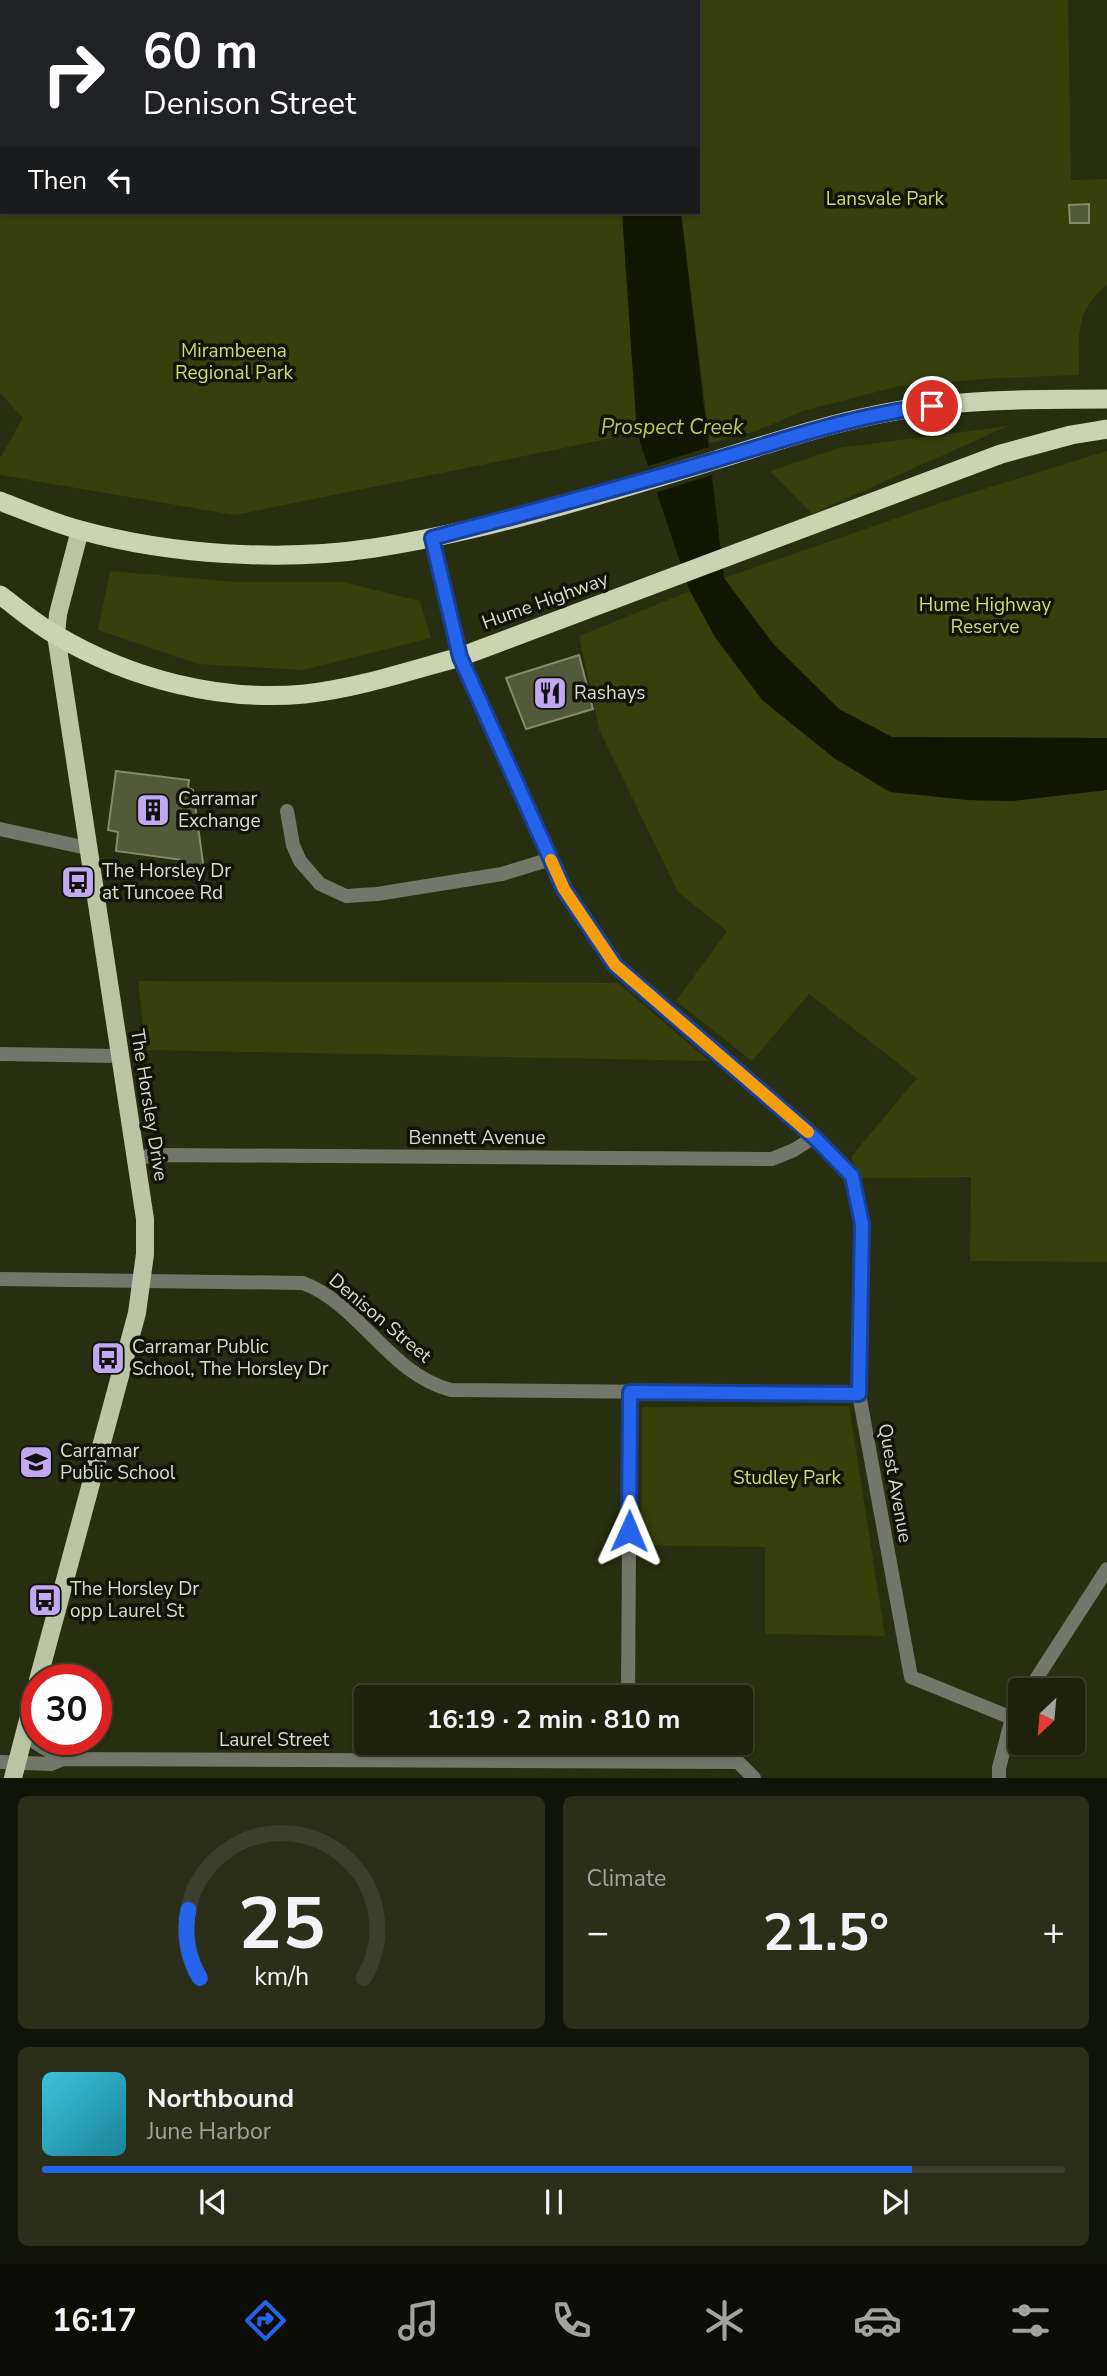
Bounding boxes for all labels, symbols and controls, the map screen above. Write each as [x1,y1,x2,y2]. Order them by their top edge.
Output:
text: 60 m [143,18,258,85]
icon: right [28,28,119,119]
text: Denison Street [143,82,356,125]
icon: left [101,161,139,199]
text: Then [28,163,87,198]
park label: Lansvale Park [826,186,945,212]
park label: Mirambeena Regional Park [175,338,294,386]
pin [902,376,962,436]
icon: arrive [913,387,951,425]
water label: Prospect Creek [601,413,744,441]
street label: Hume Highway [478,566,612,636]
park label: Hume Highway Reserve [919,592,1052,640]
restaurant icon: Rashays [531,674,569,712]
place label: Rashays [574,680,645,706]
place label: Carramar Exchange [178,786,261,834]
building icon: Carramar Exchange [134,791,172,829]
place label: The Horsley Dr at Tuncoee Rd [102,858,231,906]
bus stop icon: The Horsley Dr at Tuncoee Rd [59,863,97,901]
street label: The Horsley Drive [124,1027,174,1183]
street label: Bennett Avenue [408,1125,546,1151]
street label: Denison Street [323,1267,437,1369]
place label: Carramar Public School, The Horsley Dr [132,1334,329,1382]
bus stop icon: Carramar Public School, The Horsley Dr [89,1339,127,1377]
street label: Quest Avenue [872,1421,918,1545]
place label: Carramar Public School [60,1438,176,1486]
school or university icon: Carramar Public School [17,1443,55,1481]
park label: Studley Park [733,1465,842,1491]
position arrow [592,1494,666,1568]
place label: The Horsley Dr opp Laurel St [70,1576,199,1624]
bus stop icon: The Horsley Dr opp Laurel St [26,1581,64,1619]
speed limit sign: 30 [21,1664,112,1755]
north arrow [1008,1678,1085,1755]
map controls [1008,1678,1085,1755]
text: 16:19 · 2 min · 810 m [427,1702,680,1737]
street label: Laurel Street [219,1727,329,1753]
text: Climate [587,1863,666,1894]
text: 25 [238,1875,325,1975]
text: 21.5° [763,1897,889,1968]
text: − [587,1907,609,1958]
text: + [1042,1907,1065,1958]
text: km/h [254,1960,309,1994]
text: Northbound [147,2081,294,2116]
text: June Harbor [147,2116,271,2147]
icon: previous [194,2183,232,2221]
icon: pause [535,2183,573,2221]
icon: next [876,2183,914,2221]
icon: directions [241,2296,290,2345]
icon: music [394,2296,443,2345]
icon: phone [547,2296,596,2345]
icon: climate [700,2296,749,2345]
icon: car [853,2296,902,2345]
icon: filters [1006,2296,1055,2345]
text: 16:17 [52,2299,137,2342]

